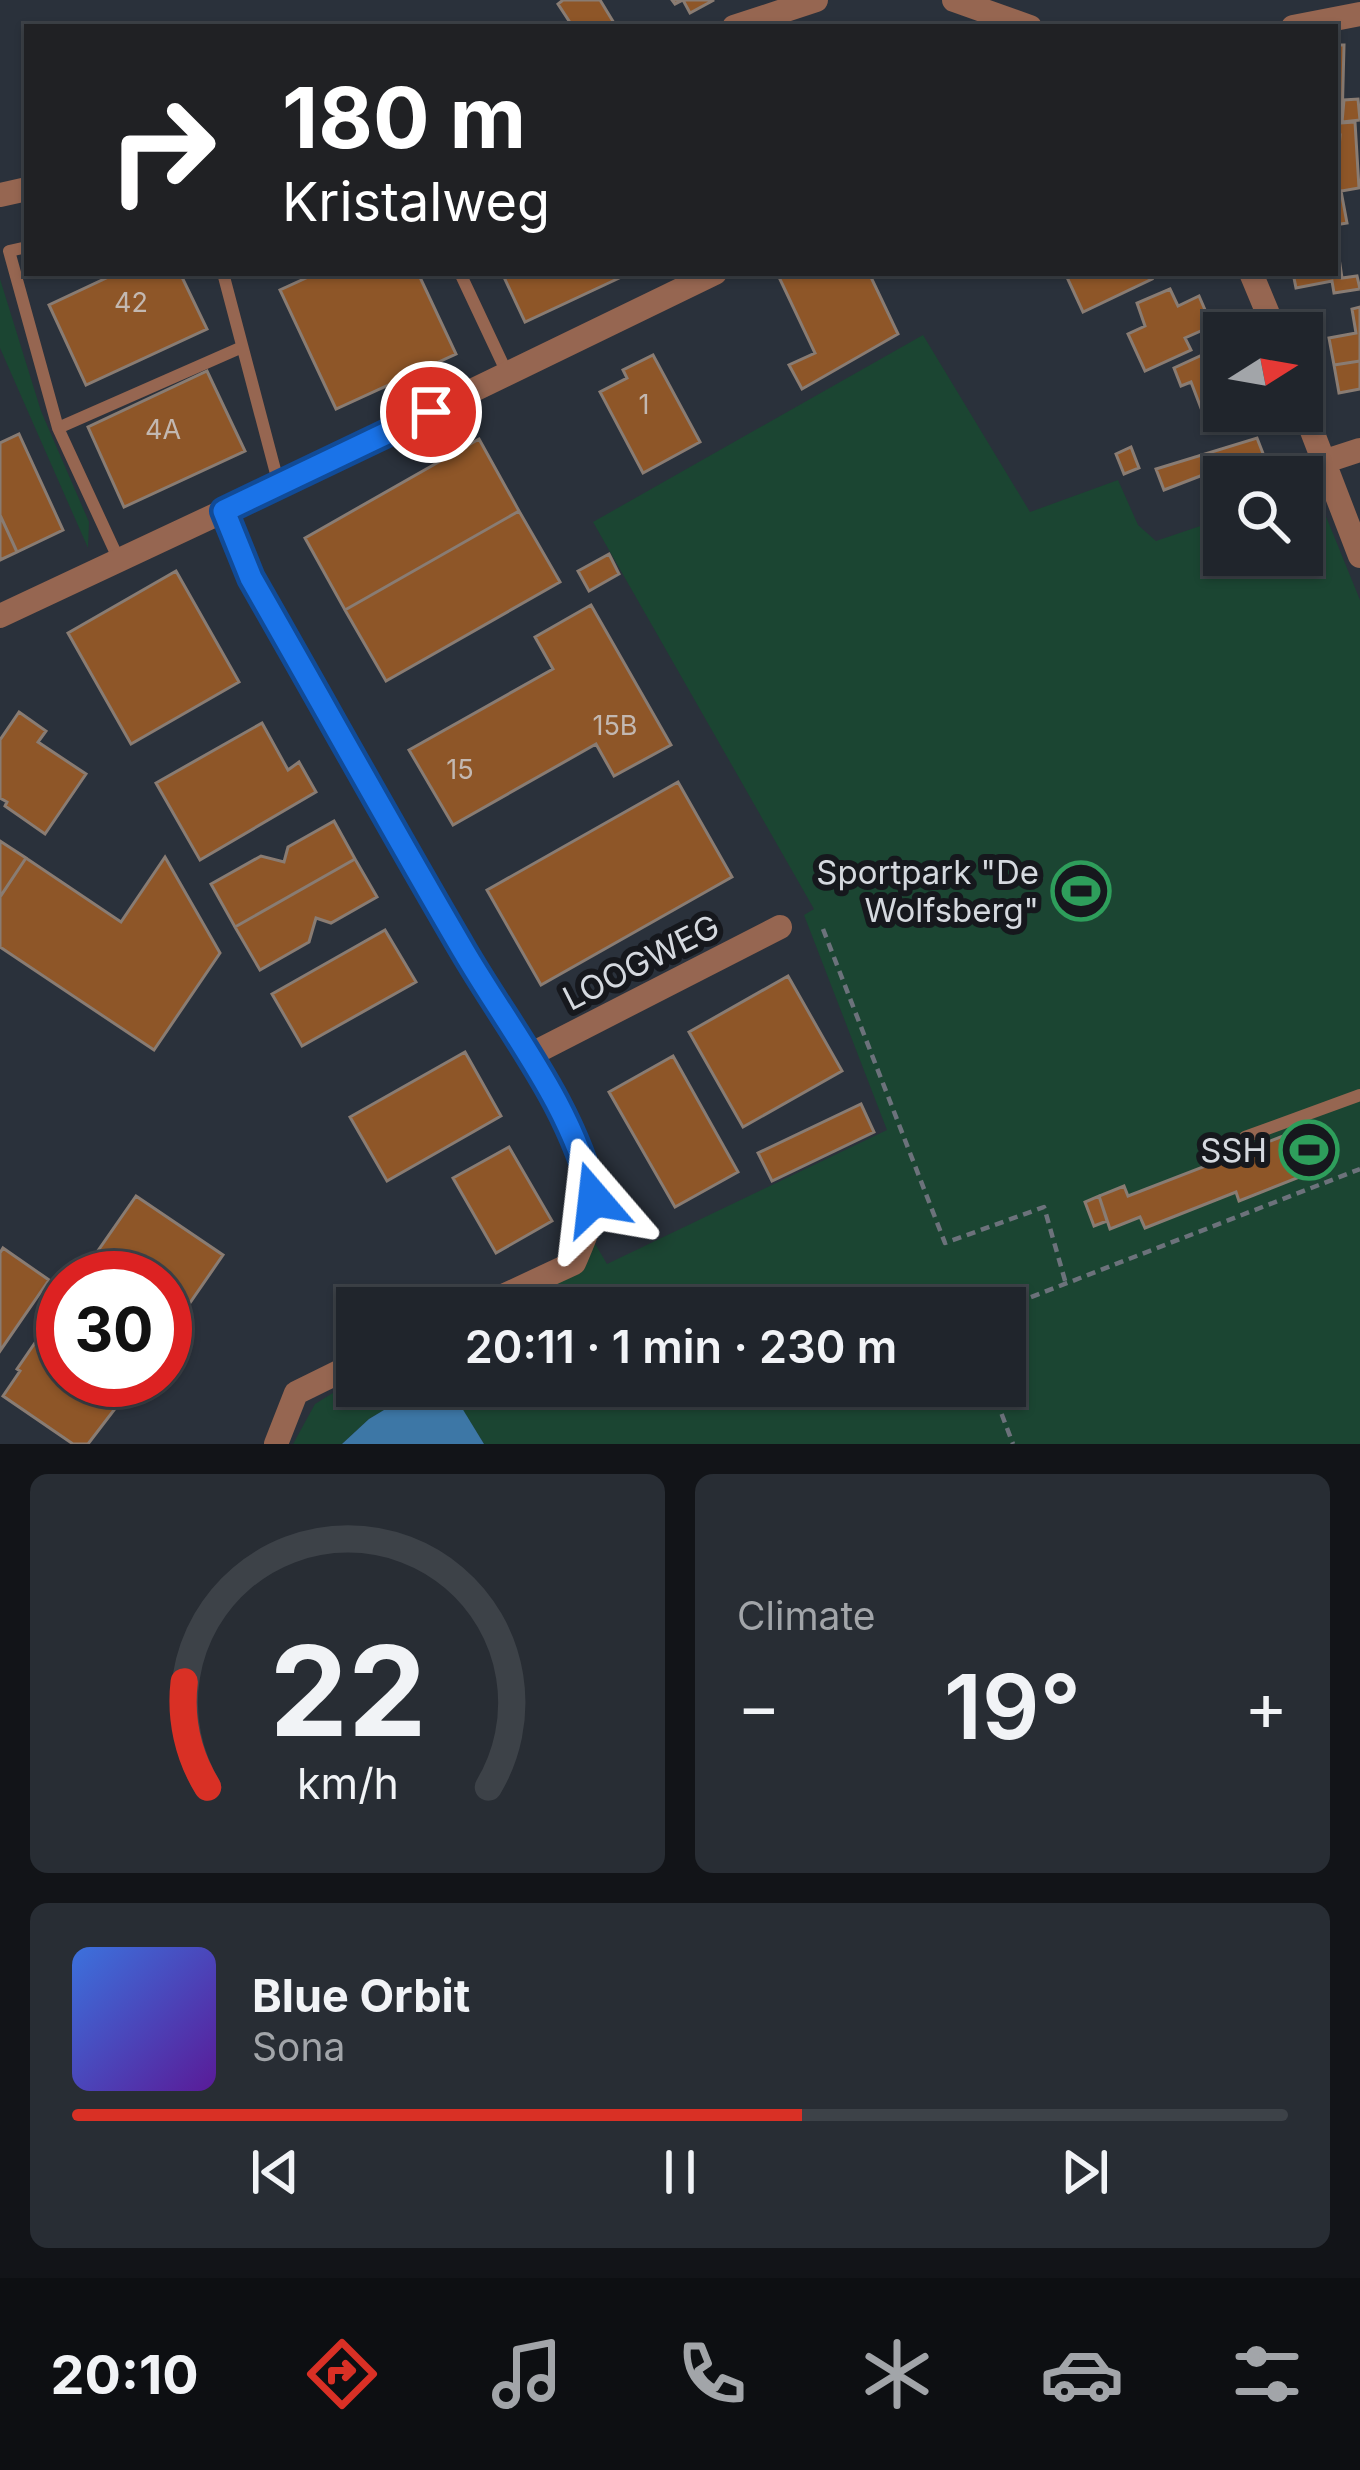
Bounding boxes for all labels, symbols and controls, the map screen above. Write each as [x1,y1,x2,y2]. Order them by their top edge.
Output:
text: 180 m [282,67,526,168]
icon: right [84,72,240,228]
text: Kristalweg [282,169,550,234]
house number: 42 [114,286,148,319]
north arrow [1203,312,1323,432]
map controls [1203,312,1323,576]
pin [380,361,482,463]
icon: arrive [398,379,464,445]
house number: 1 [639,388,649,421]
house number: 4A [145,413,181,446]
button: search [1203,456,1323,576]
house number: 15B [592,709,638,742]
house number: 15 [446,753,474,786]
place label: Sportpark "De Wolfsberg" [816,852,1039,930]
sports icon: Sportpark "De Wolfsberg" [1050,860,1112,922]
street label: LOOGWEG [556,906,726,1018]
sports icon: SSH [1278,1119,1340,1181]
place label: SSH [1200,1130,1267,1170]
position arrow [531,1136,657,1262]
speed limit sign: 30 [36,1251,192,1407]
text: 20:11 · 1 min · 230 m [465,1319,897,1374]
text: Climate [737,1592,876,1639]
text: 22 [269,1615,426,1766]
text: 19° [944,1652,1081,1761]
text: − [737,1666,781,1746]
text: + [1244,1666,1288,1746]
text: km/h [297,1756,398,1808]
text: Blue Orbit [252,1968,470,2023]
text: Sona [252,2023,345,2070]
icon: previous [242,2139,308,2205]
icon: pause [647,2139,713,2205]
icon: next [1052,2139,1118,2205]
icon: directions [300,2332,384,2416]
icon: music [485,2332,569,2416]
icon: phone [670,2332,754,2416]
icon: climate [855,2332,939,2416]
icon: car [1040,2332,1124,2416]
icon: filters [1225,2332,1309,2416]
text: 20:10 [51,2342,199,2407]

